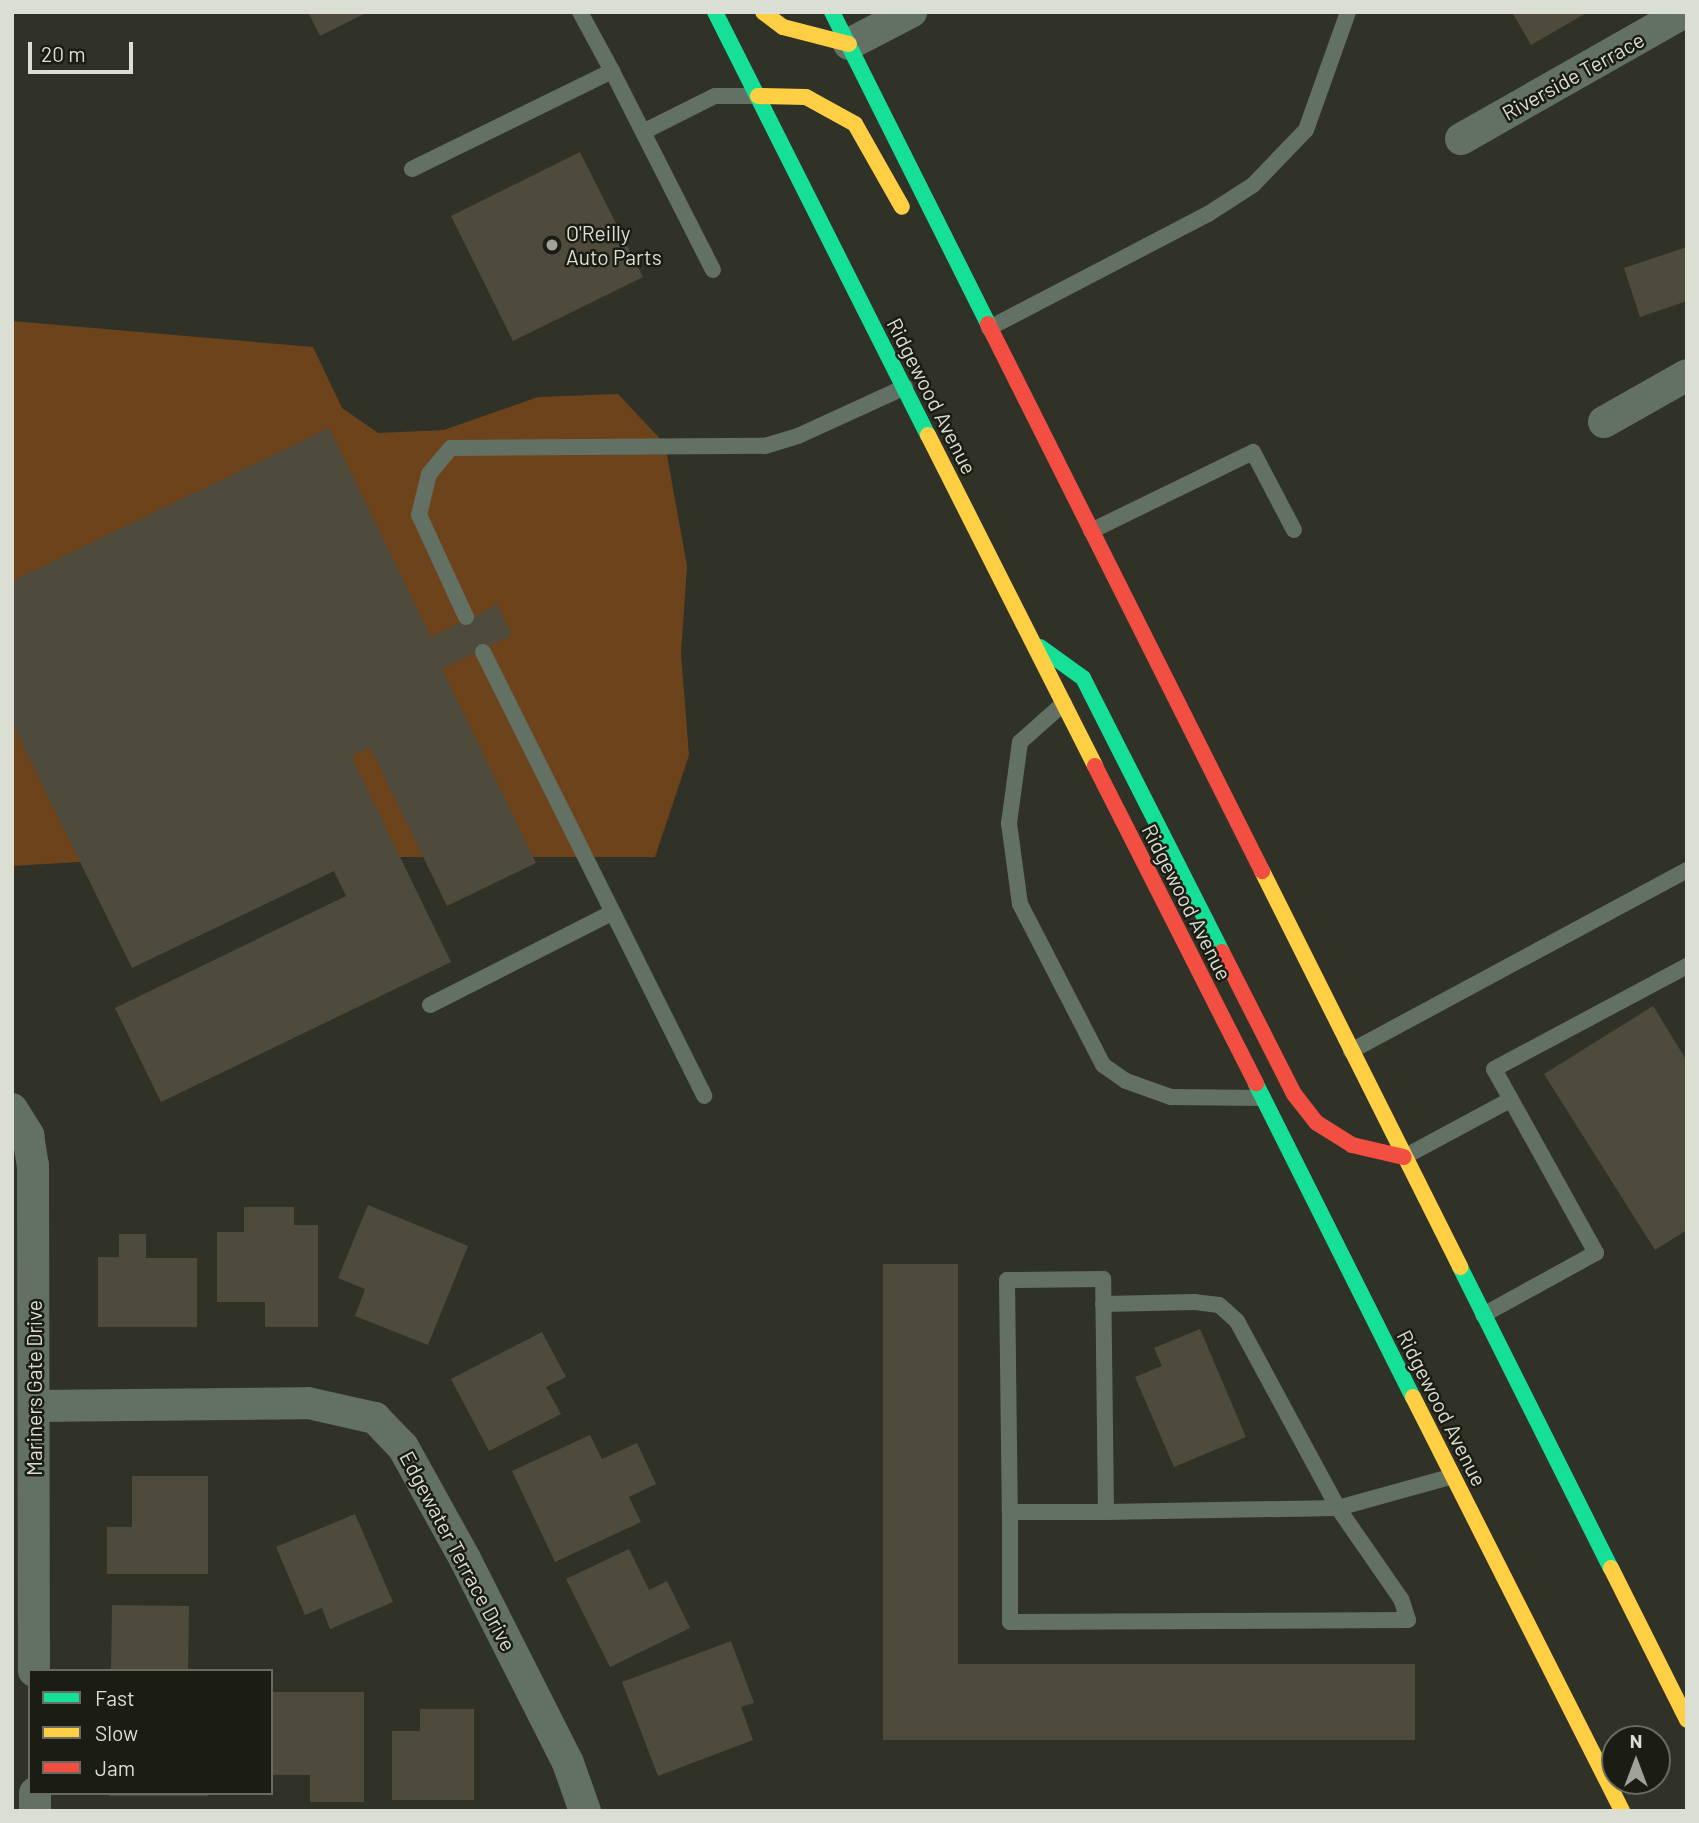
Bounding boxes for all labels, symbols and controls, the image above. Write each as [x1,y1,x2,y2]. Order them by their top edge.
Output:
street label: Riverside Terrace [1498,27,1648,125]
scale bar [32,28,136,72]
text: 20 m [41,41,86,66]
place label: O'Reilly Auto Parts [566,220,662,270]
marker: O'Reilly Auto Parts [544,237,560,253]
street label: Ridgewood Avenue [882,314,982,478]
street label: Ridgewood Avenue [1137,820,1237,984]
street label: Mariners Gate Drive [21,1300,47,1476]
street label: Ridgewood Avenue [1392,1326,1492,1490]
street label: Edgewater Terrace Drive [395,1447,521,1655]
legend [28,1669,273,1795]
text: Fast [95,1685,135,1710]
text: Slow [95,1720,138,1745]
north arrow [1601,1725,1671,1795]
text: N [1630,1729,1642,1752]
text: Jam [95,1755,135,1780]

